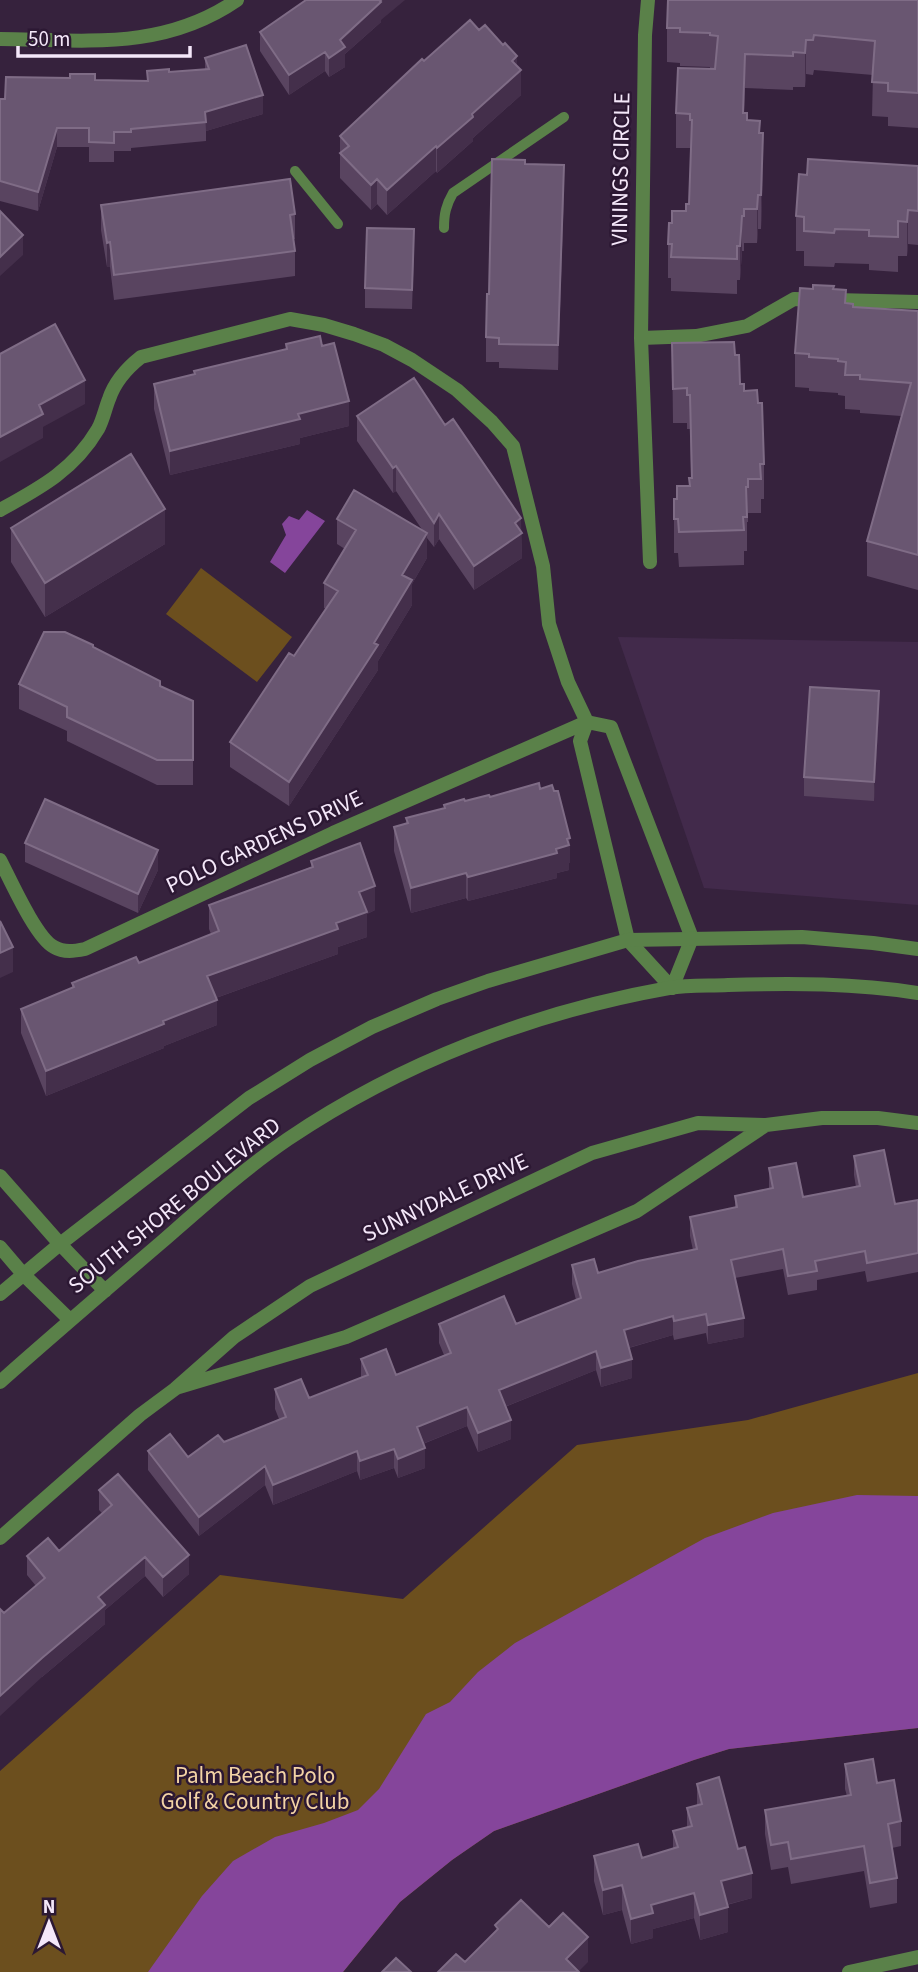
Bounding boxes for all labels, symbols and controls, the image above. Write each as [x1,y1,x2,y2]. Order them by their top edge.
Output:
scale bar [18,14,189,58]
text: 50 m [28,24,70,54]
street label: VININGS CIRCLE [603,92,638,246]
street label: POLO GARDENS DRIVE [160,781,368,902]
street label: SOUTH SHORE BOULEVARD [61,1109,288,1302]
street label: SUNNYDALE DRIVE [357,1145,533,1250]
park label: Palm Beach Polo Golf & Country Club [160,1759,350,1818]
north arrow [14,1888,84,1958]
text: N [43,1894,55,1921]

